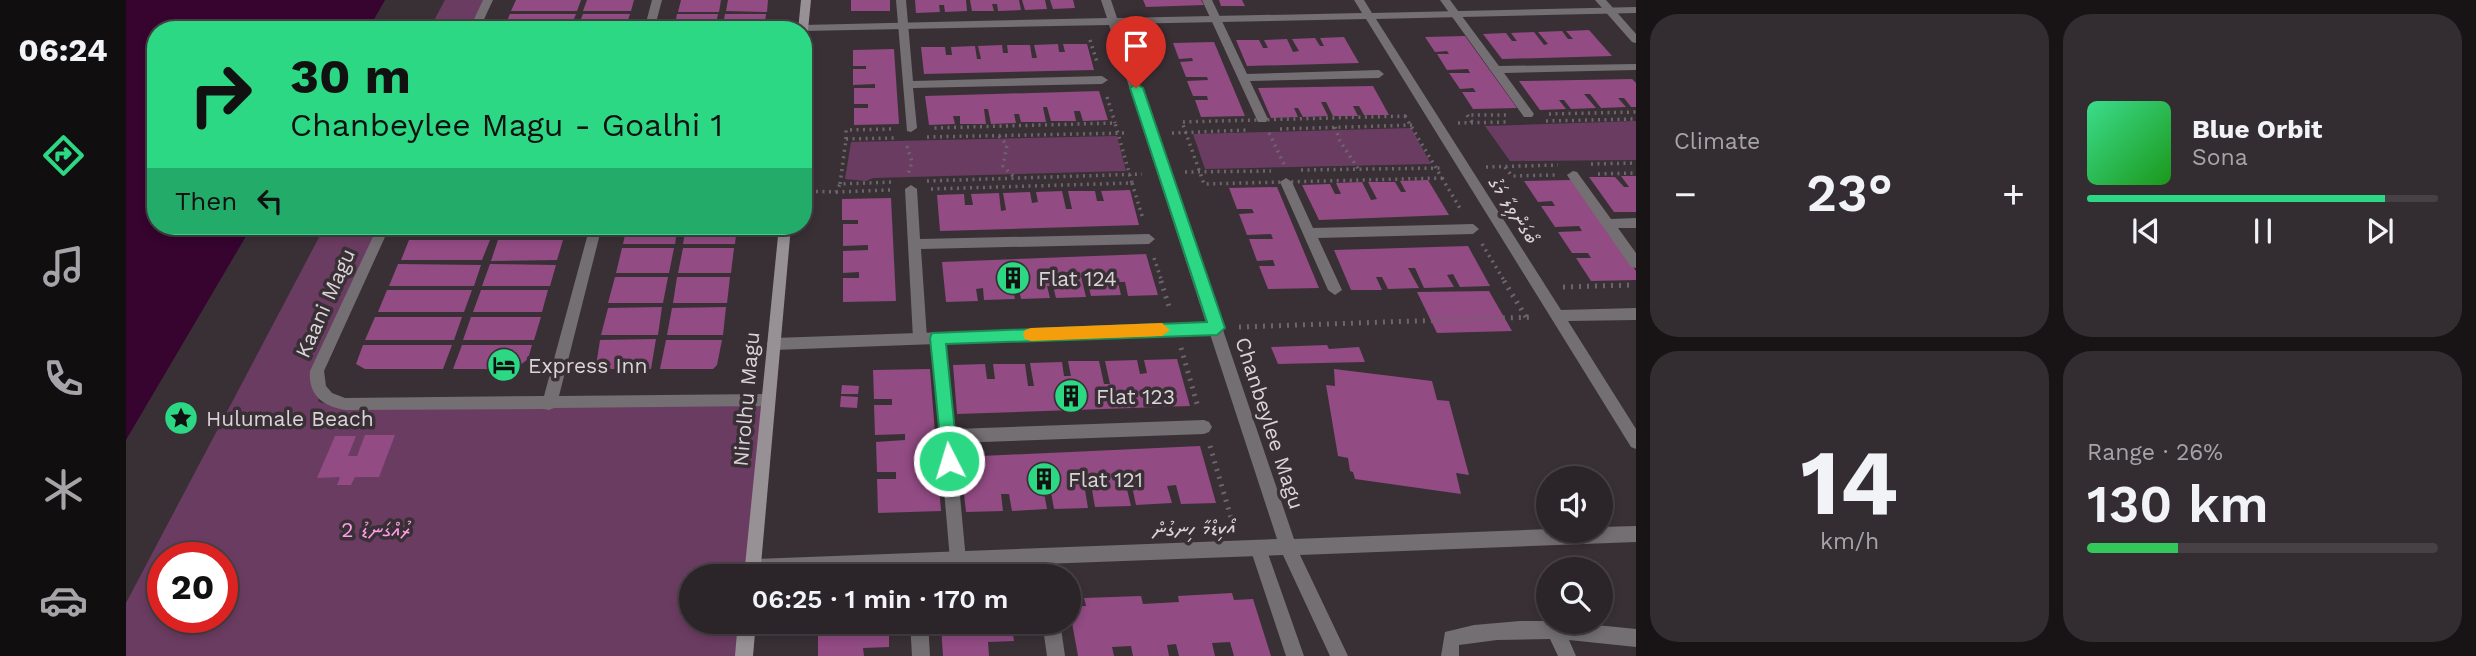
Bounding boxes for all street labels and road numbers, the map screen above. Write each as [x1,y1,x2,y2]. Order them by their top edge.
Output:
street label: ބޯގަންވިލާ މަގު [1481,171,1545,250]
street label: Kaani Magu [290,245,360,361]
street label: Nirolhu Magu [728,331,764,467]
street label: Chanbeylee Magu [1230,334,1310,512]
street label: އޯކިޑްމާ ހިނގުން [1150,514,1237,544]

